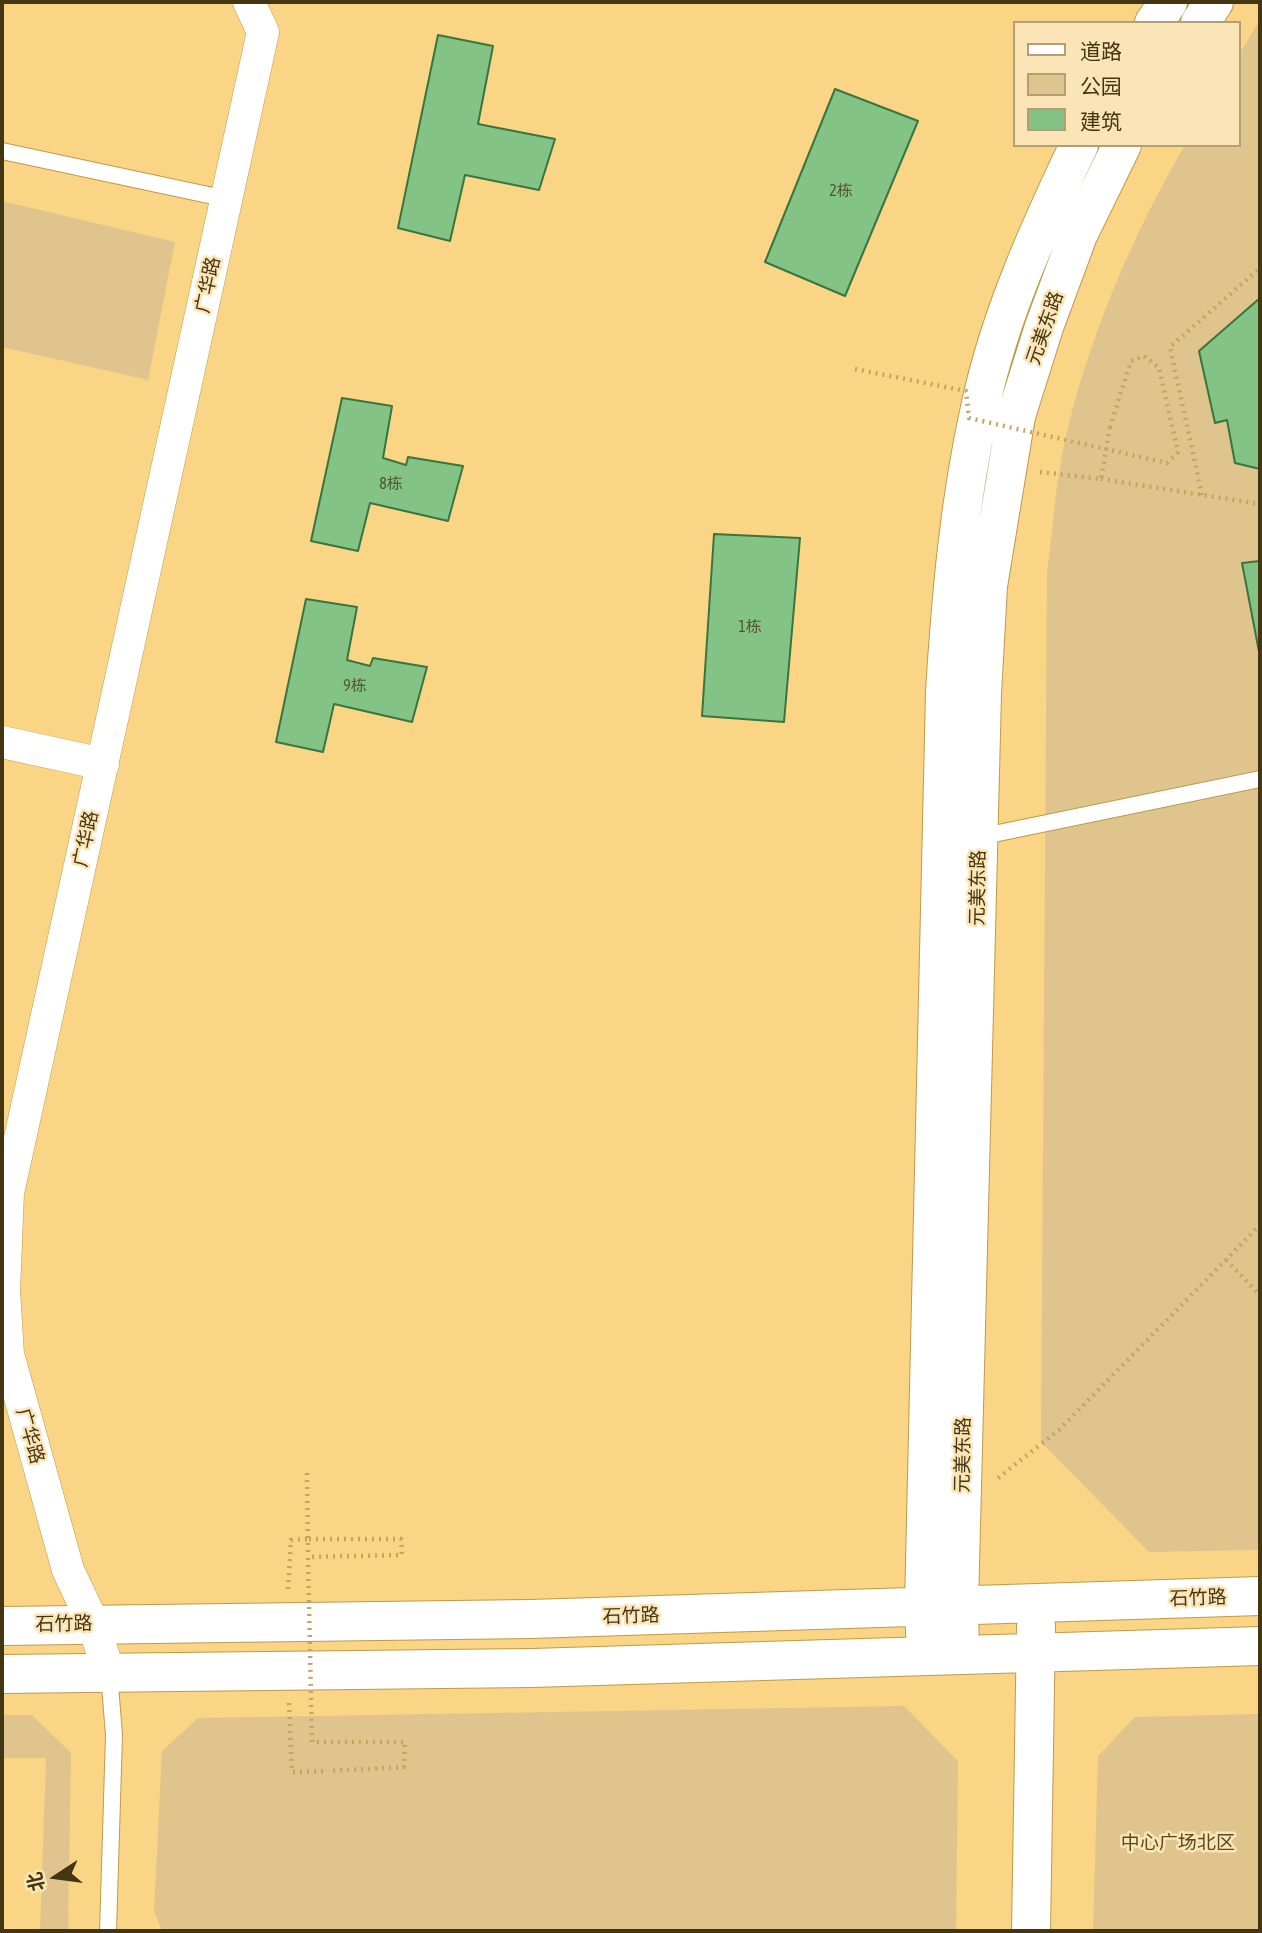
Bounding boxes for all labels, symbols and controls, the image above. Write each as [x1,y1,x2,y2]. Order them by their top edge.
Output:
legend [1014,21,1241,147]
text: 道路 [1080,39,1122,63]
text: 公园 [1080,74,1122,98]
text: 建筑 [1080,109,1122,133]
house number: 2栋 [829,181,853,201]
street label: 广华路 [191,255,225,315]
street label: 元美东路 [1022,288,1068,368]
house number: 8栋 [379,474,403,494]
house number: 1栋 [738,617,762,637]
house number: 9栋 [343,676,367,696]
street label: 广华路 [69,809,103,869]
street label: 元美东路 [966,850,990,926]
street label: 广华路 [11,1405,49,1467]
street label: 元美东路 [951,1417,975,1493]
street label: 石竹路 [1169,1586,1227,1610]
street label: 石竹路 [602,1604,660,1628]
street label: 石竹路 [35,1612,93,1636]
park label: 中心广场北区 [1121,1832,1235,1854]
north arrow [21,1842,91,1912]
text: 北 [23,1870,48,1893]

